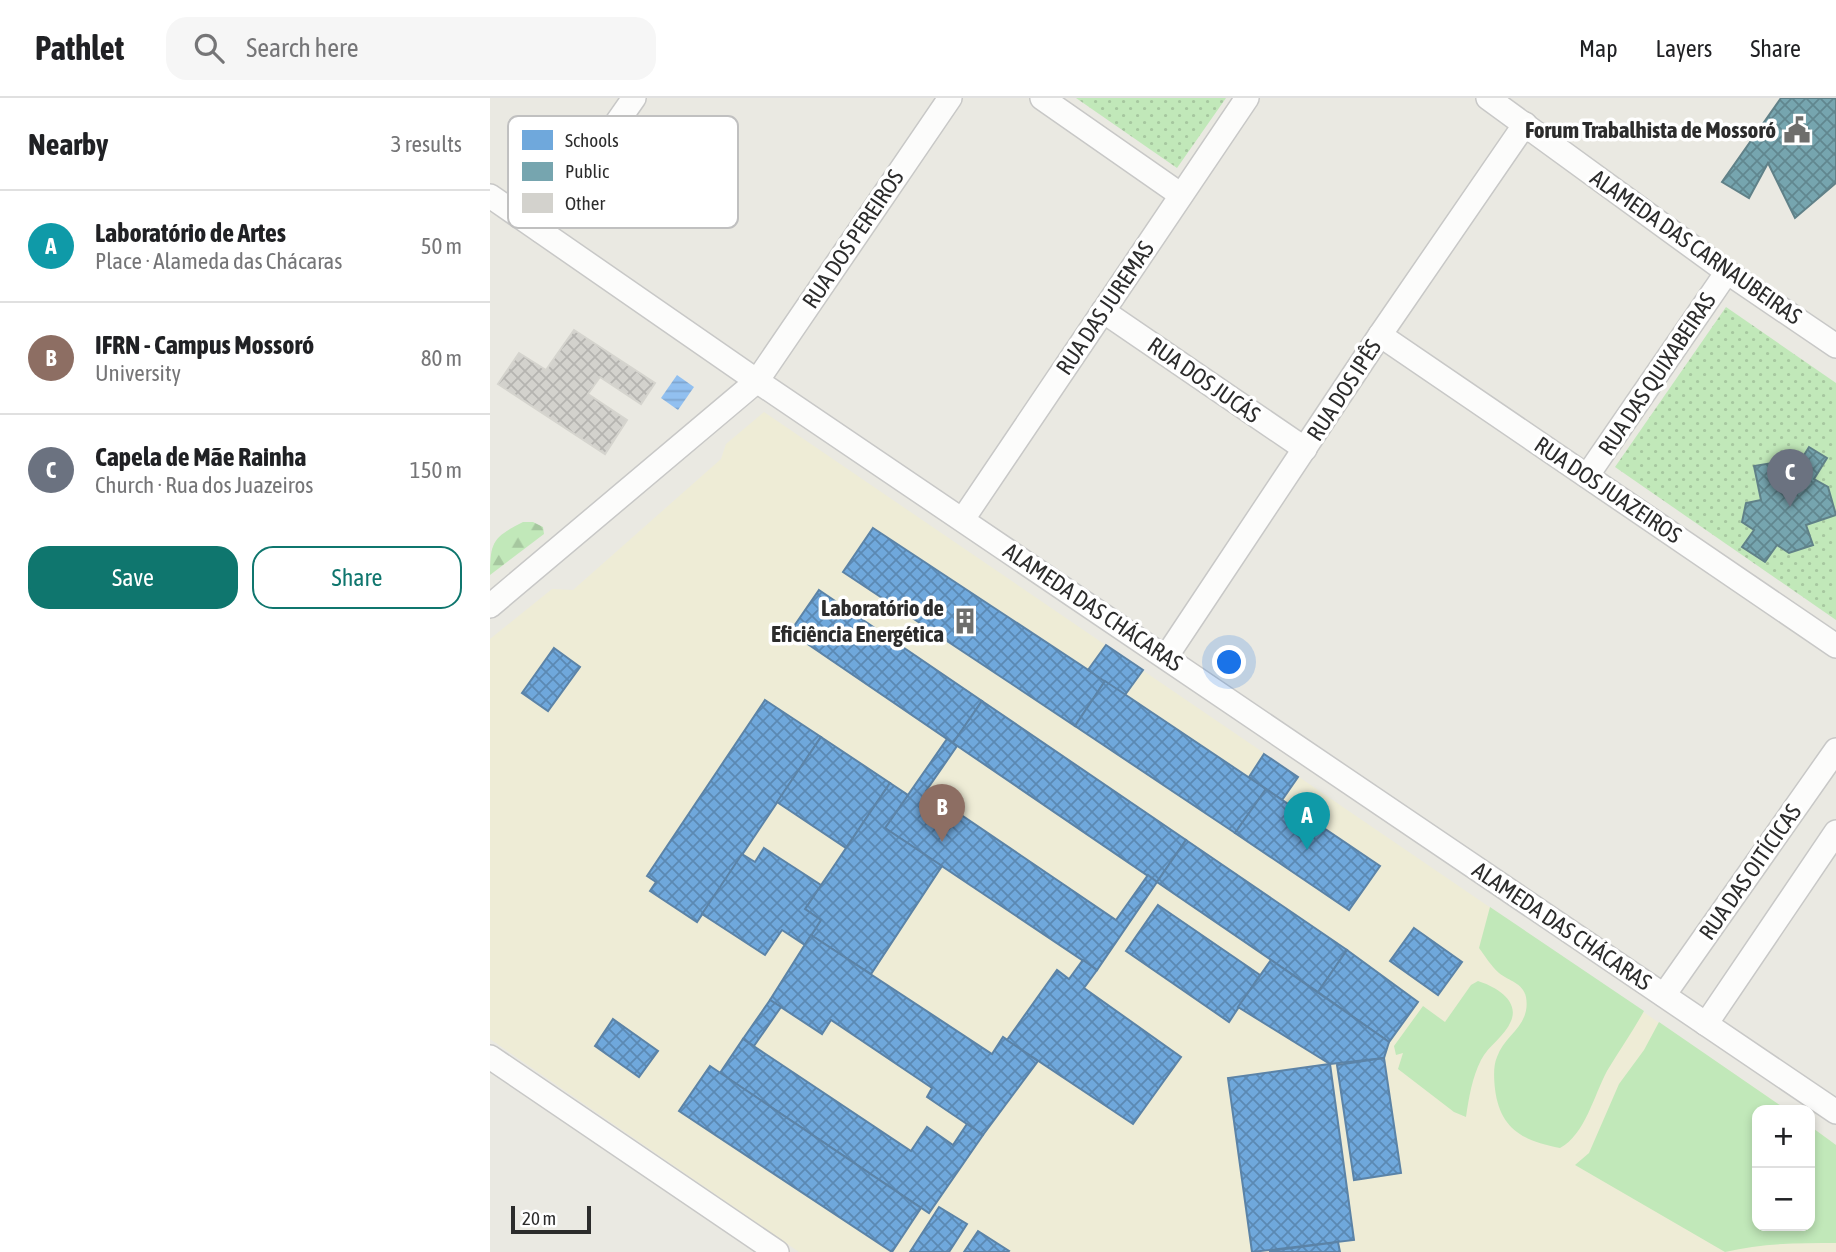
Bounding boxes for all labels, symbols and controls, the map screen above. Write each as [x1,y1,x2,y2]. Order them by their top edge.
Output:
search box [166,17,656,80]
text: Pathlet [35,29,124,67]
icon: search [190,29,228,67]
text: Search here [246,33,358,63]
text: Map [1579,35,1618,62]
text: Layers [1656,35,1712,62]
text: Share [1750,35,1801,62]
public building icon: Forum Trabalhista de Mossoró [1782,115,1812,145]
legend [508,116,738,228]
place label: Forum Trabalhista de Mossoró [1525,117,1776,143]
text: Nearby [28,127,108,161]
text: Schools [565,129,619,151]
text: 3 results [391,131,462,157]
text: Public [565,160,610,182]
street label: ALAMEDA DAS CARNAUBEIRAS [1586,164,1807,330]
street label: RUA DOS PEREIROS [797,165,909,313]
text: Other [565,192,605,214]
text: Laboratório de Artes [95,218,286,248]
text: A [45,233,57,259]
text: 50 m [421,233,462,259]
street label: RUA DAS JUREMAS [1051,236,1159,380]
text: Place · Alameda das Chácaras [95,248,342,274]
street label: RUA DAS QUIXABEIRAS [1593,288,1721,460]
text: IFRN - Campus Mossoró [95,330,314,360]
street label: RUA DOS JUCÁS [1143,332,1265,428]
street label: RUA DOS IPÊS [1302,334,1386,445]
text: B [46,345,56,371]
text: 80 m [421,345,462,371]
text: University [95,360,181,386]
street label: RUA DOS JUAZEIROS [1530,431,1687,549]
text: Capela de Mãe Rainha [95,442,306,472]
pin: C [1767,449,1813,507]
text: C [46,457,56,483]
text: 150 m [410,457,462,483]
text: Church · Rua dos Juazeiros [95,472,313,498]
street label: ALAMEDA DAS CHÁCARAS [999,538,1188,677]
button: Save [28,546,238,609]
button: Share [252,546,462,609]
place label: Laboratório de Eficiência Energética [771,595,944,647]
building icon: Laboratório de Eficiência Energética [950,606,980,636]
your location [1212,645,1246,679]
pin: B [919,784,965,842]
pin: A [1284,792,1330,850]
street label: RUA DAS OITÍCICAS [1694,799,1806,945]
street label: ALAMEDA DAS CHÁCARAS [1468,857,1657,996]
map controls [1752,1105,1815,1231]
button: + [1752,1105,1815,1168]
button: − [1752,1168,1815,1231]
scale bar [511,1203,592,1235]
text: 20 m [522,1207,556,1229]

